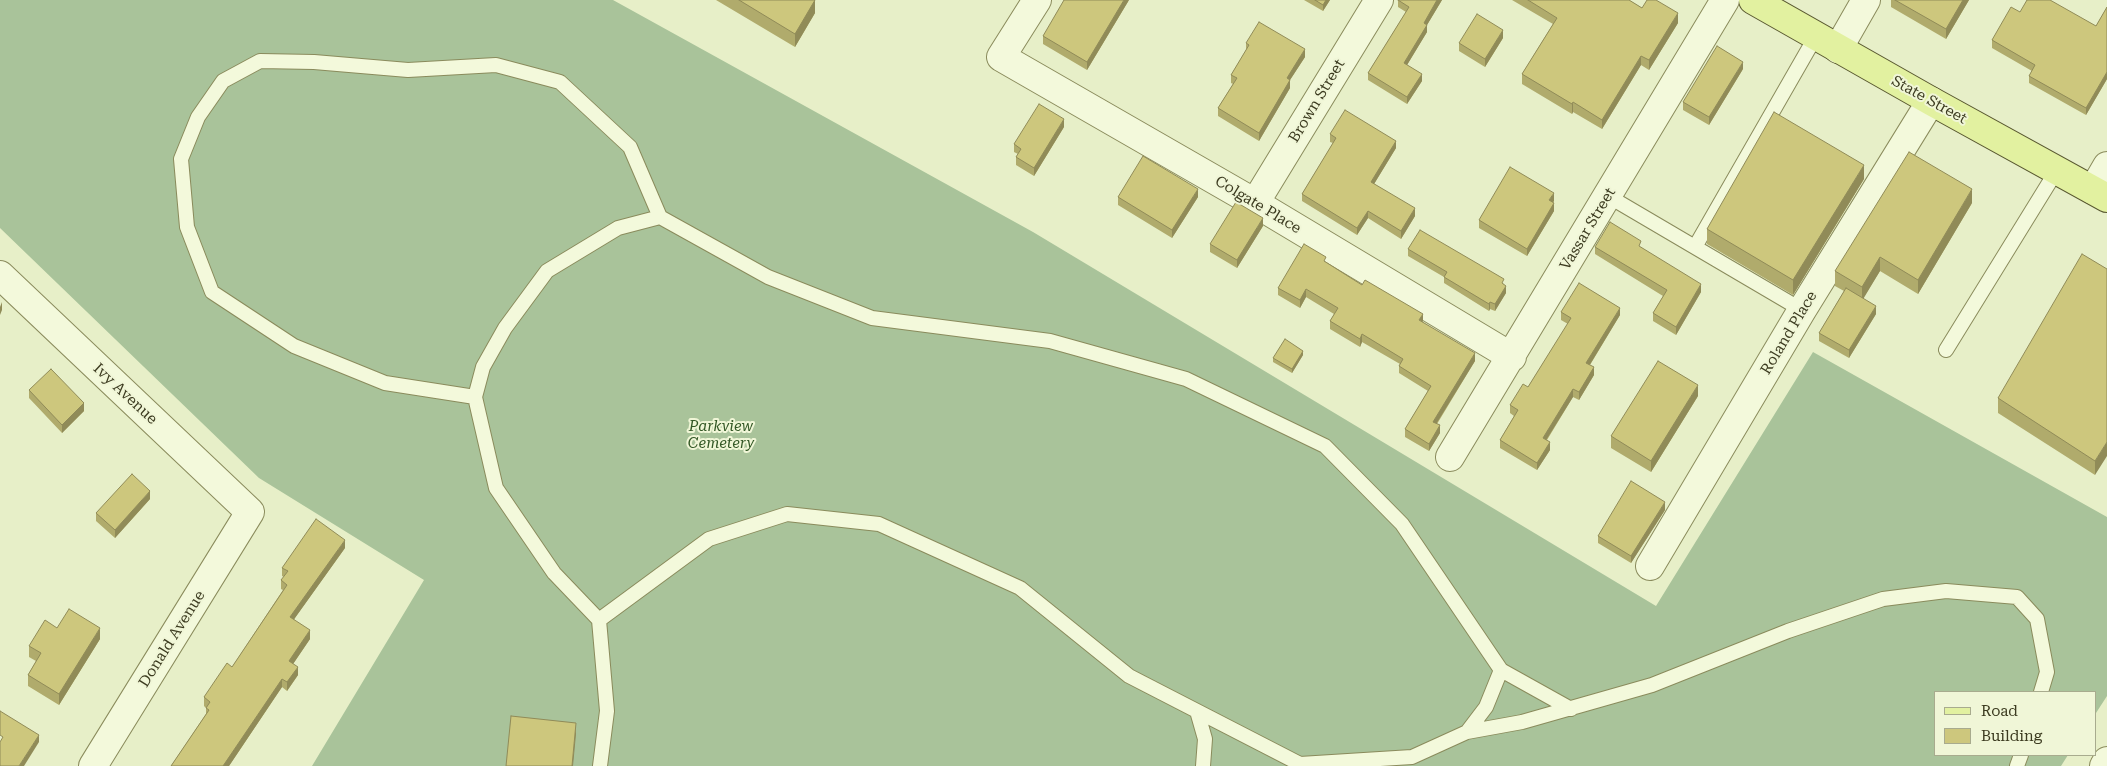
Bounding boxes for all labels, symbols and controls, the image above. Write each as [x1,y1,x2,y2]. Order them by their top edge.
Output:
street label: Brown Street [1285,56,1349,146]
street label: State Street [1888,72,1970,128]
street label: Colgate Place [1212,172,1304,238]
street label: Vassar Street [1556,185,1620,273]
street label: Roland Place [1757,288,1821,378]
street label: Ivy Avenue [89,360,161,428]
park label: Parkview Cemetery [688,418,754,453]
street label: Donald Avenue [135,587,209,691]
legend [1934,691,2097,756]
text: Road [1981,702,2018,720]
text: Building [1981,727,2042,745]

